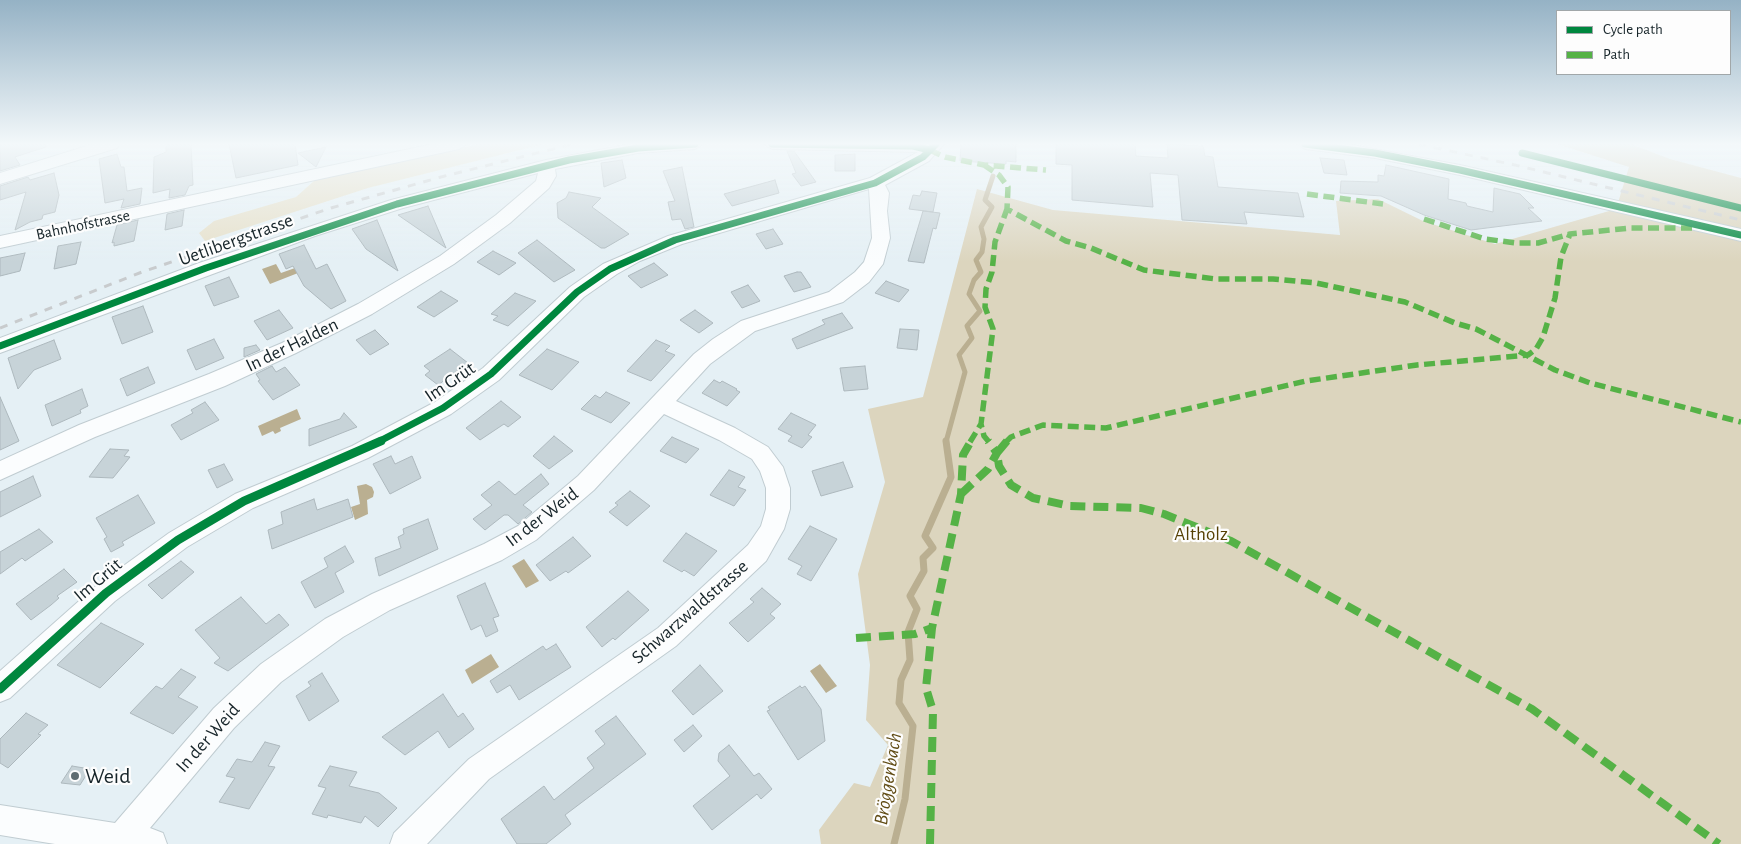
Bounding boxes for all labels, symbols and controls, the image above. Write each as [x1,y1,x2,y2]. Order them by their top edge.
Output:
legend [1556,10,1731,75]
text: Cycle path [1603,22,1663,37]
text: Path [1603,47,1630,62]
street label: Bahnhofstrasse [34,206,132,244]
street label: Uetlibergstrasse [176,209,296,271]
street label: In der Halden [242,313,342,377]
street label: Im Grüt [420,357,480,407]
street label: In der Weid [501,482,583,552]
park label: Altholz [1174,523,1228,545]
street label: Im Grüt [69,553,127,607]
street label: Schwarzwaldstrasse [627,555,753,669]
street label: In der Weid [171,699,245,777]
water label: Bröggenbach [869,731,907,827]
place label: Weid [85,763,131,789]
marker: Weid [69,770,81,782]

